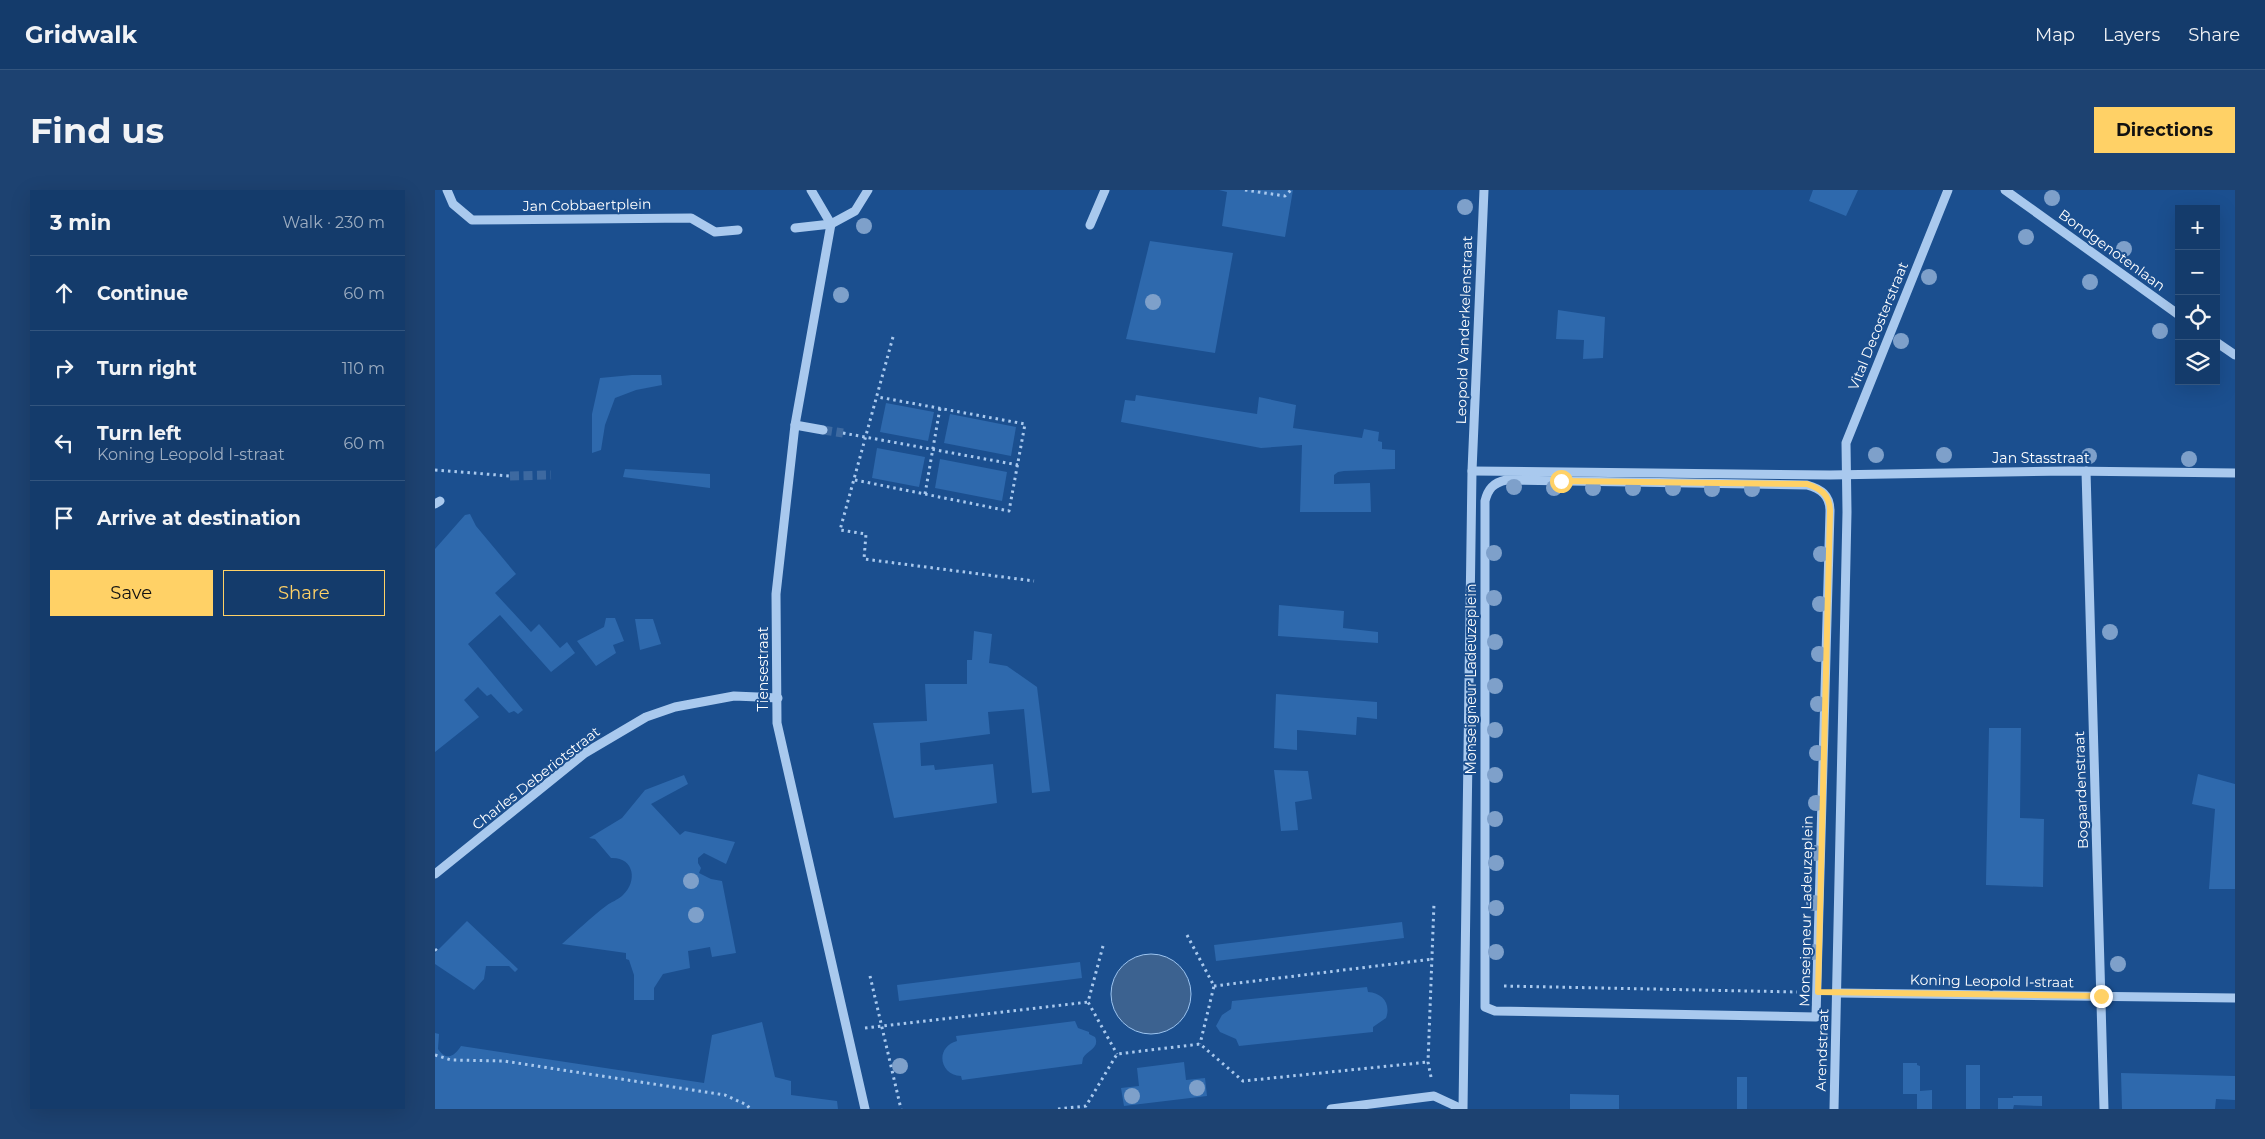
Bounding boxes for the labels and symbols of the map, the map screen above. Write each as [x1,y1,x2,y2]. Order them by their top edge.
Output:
street label: Jan Cobbaertplein [521,195,652,215]
street label: Bondgenotenlaan [2055,205,2169,295]
street label: Leopold Vanderkelenstraat [1452,235,1476,425]
street label: Vital Decosterstraat [1844,259,1912,393]
street label: Jan Stasstraat [1991,449,2090,467]
route start [1550,470,1573,493]
street label: Monseigneur Ladeuzeplein [1462,583,1480,775]
street label: Tiensestraat [754,626,772,711]
street label: Charles Deberiotstraat [468,722,604,834]
street label: Bogaardenstraat [2070,730,2092,849]
street label: Monseigneur Ladeuzeplein [1795,815,1817,1007]
street label: Koning Leopold I-straat [1910,971,2075,991]
route end [2090,985,2113,1008]
street label: Arendstraat [1812,1008,1832,1092]

